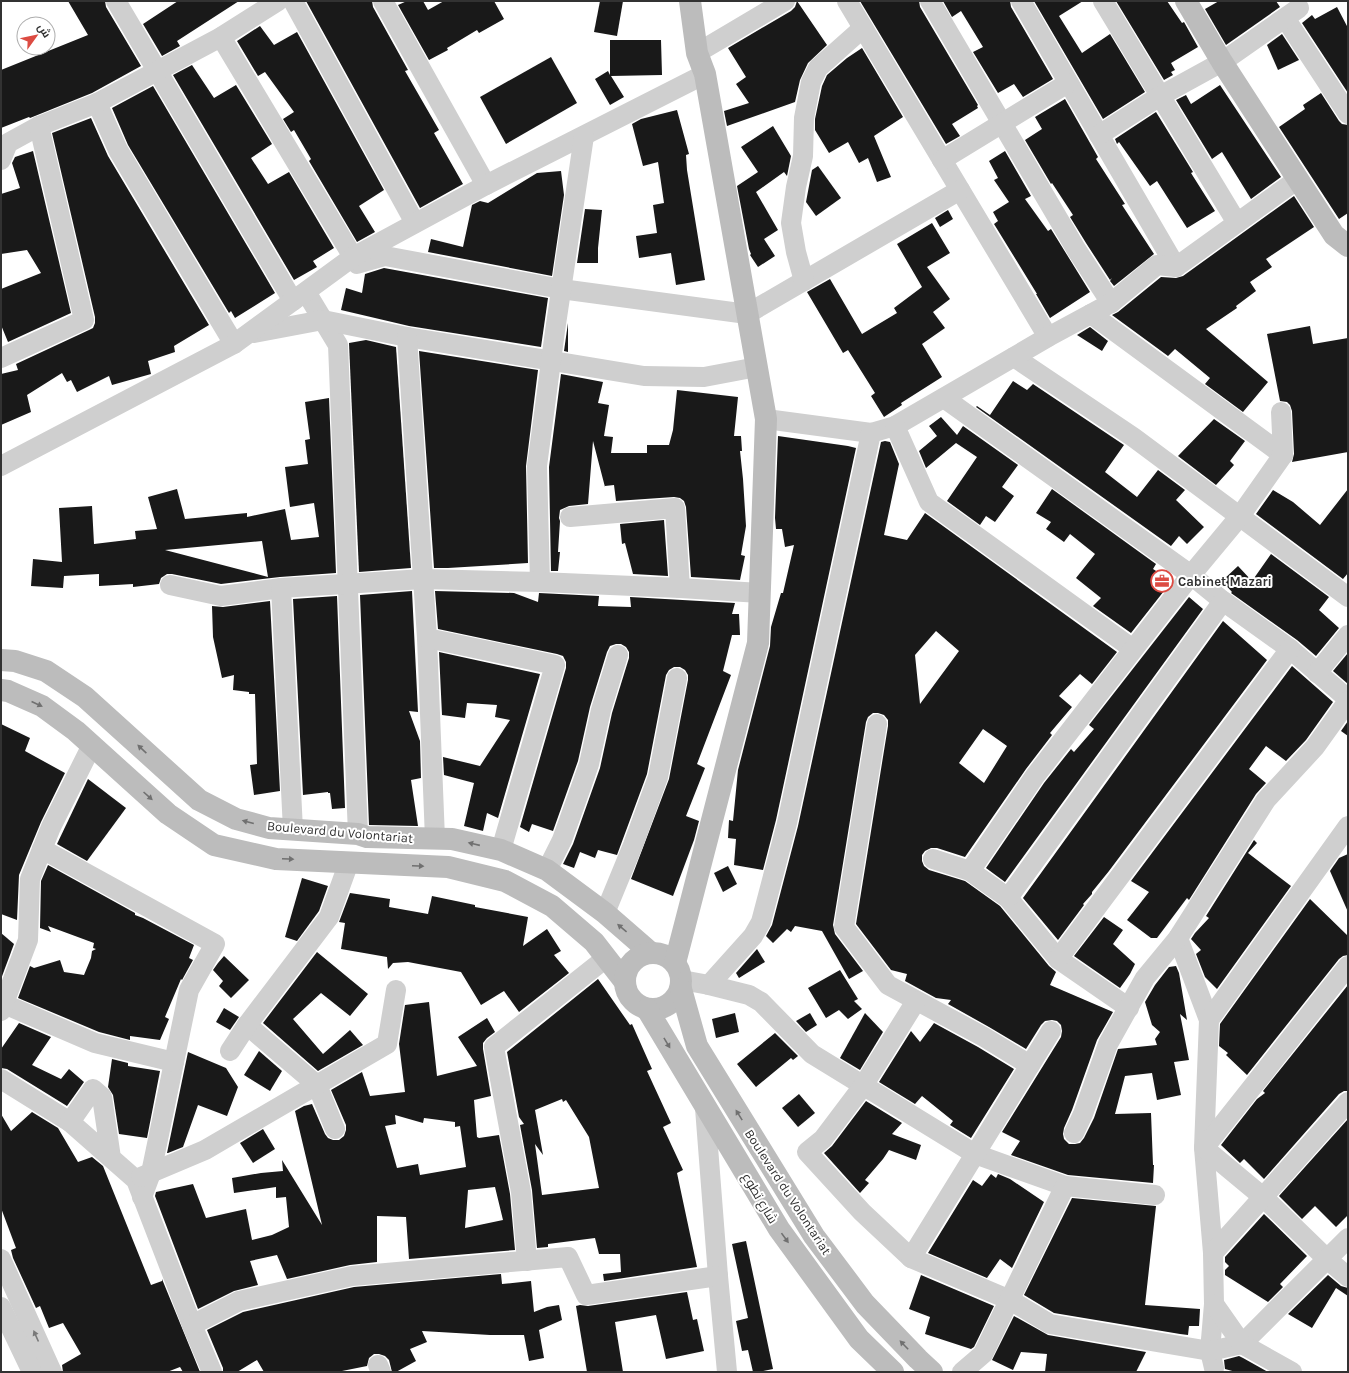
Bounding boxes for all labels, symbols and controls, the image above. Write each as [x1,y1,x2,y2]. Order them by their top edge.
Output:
north arrow [16,16,56,56]
text: ش [35,21,53,40]
office icon: Cabinet Mazari [1149,568,1175,594]
place label: Cabinet Mazari [1178,574,1272,589]
one-way arrow [31,701,43,707]
one-way arrow [137,745,148,754]
one-way arrow [143,791,153,800]
street label: Boulevard du Volontariat [266,818,414,846]
one-way arrow [242,819,254,825]
one-way arrow [468,841,480,847]
one-way arrow [282,856,294,863]
one-way arrow [412,862,424,869]
one-way arrow [616,923,627,932]
one-way arrow [663,1038,671,1048]
one-way arrow [735,1110,743,1120]
street label: Boulevard du Volontariat [742,1126,834,1258]
street label: شارع تطوع [738,1170,781,1226]
one-way arrow [781,1232,789,1243]
one-way arrow [33,1331,39,1342]
one-way arrow [900,1340,909,1350]

